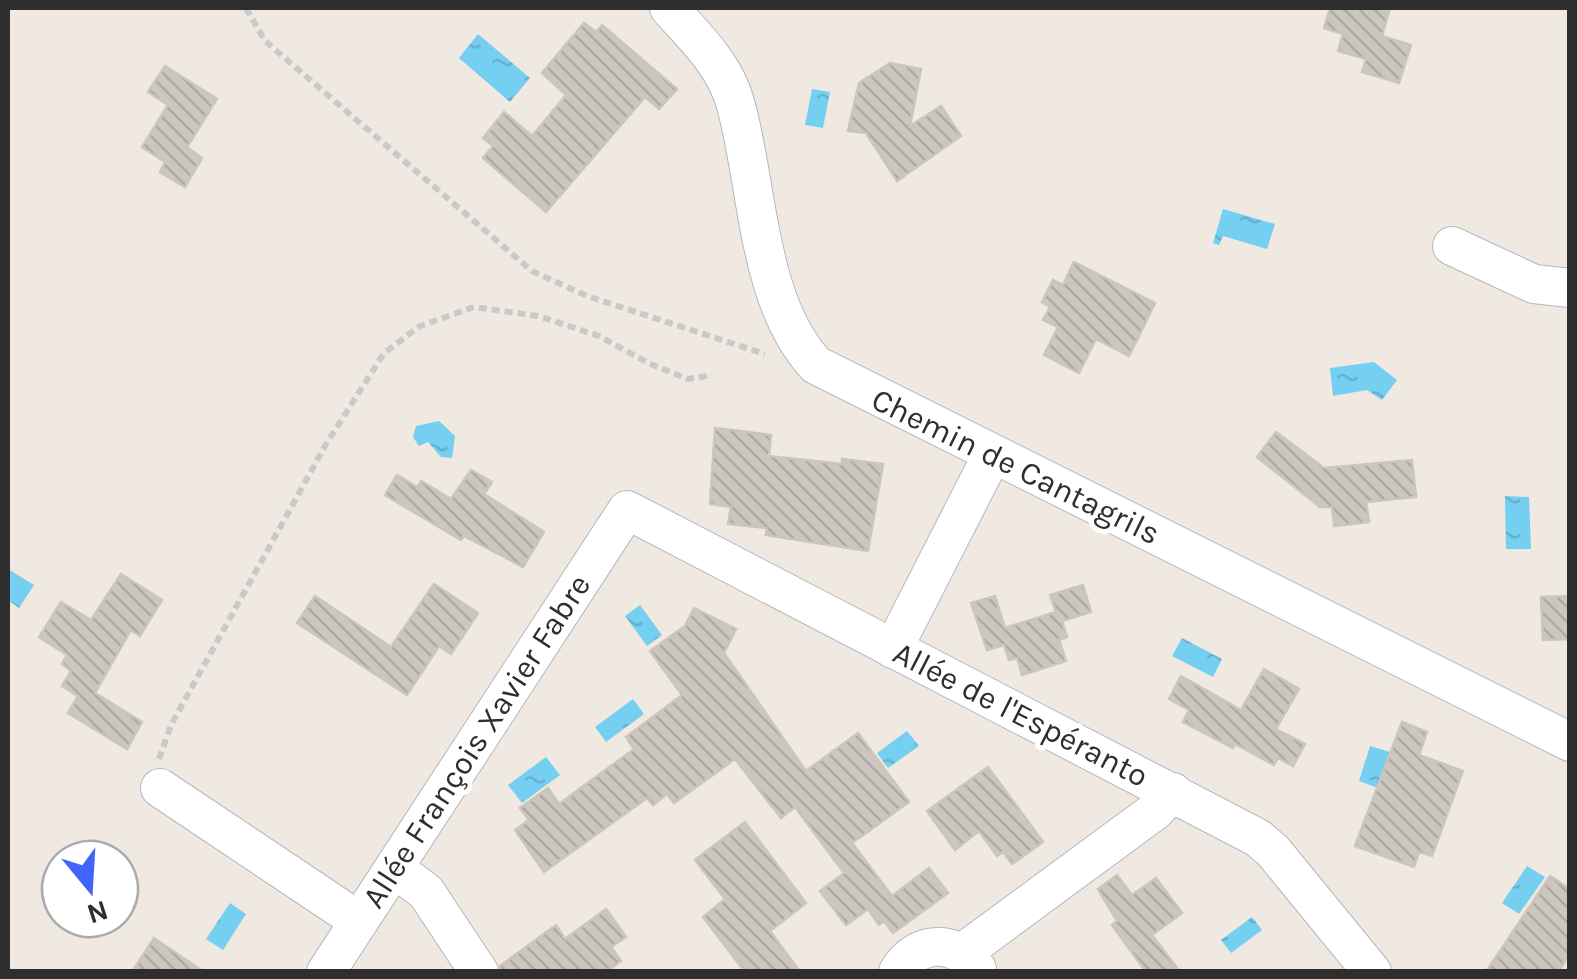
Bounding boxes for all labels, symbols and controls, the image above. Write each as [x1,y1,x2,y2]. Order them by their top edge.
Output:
street label: Chemin de Cantagrils [866,381,1166,552]
street label: Allée François Xavier Fabre [355,568,598,915]
street label: Allée de l'Espéranto [887,634,1154,795]
north arrow [40,839,140,939]
text: N [83,894,112,931]

